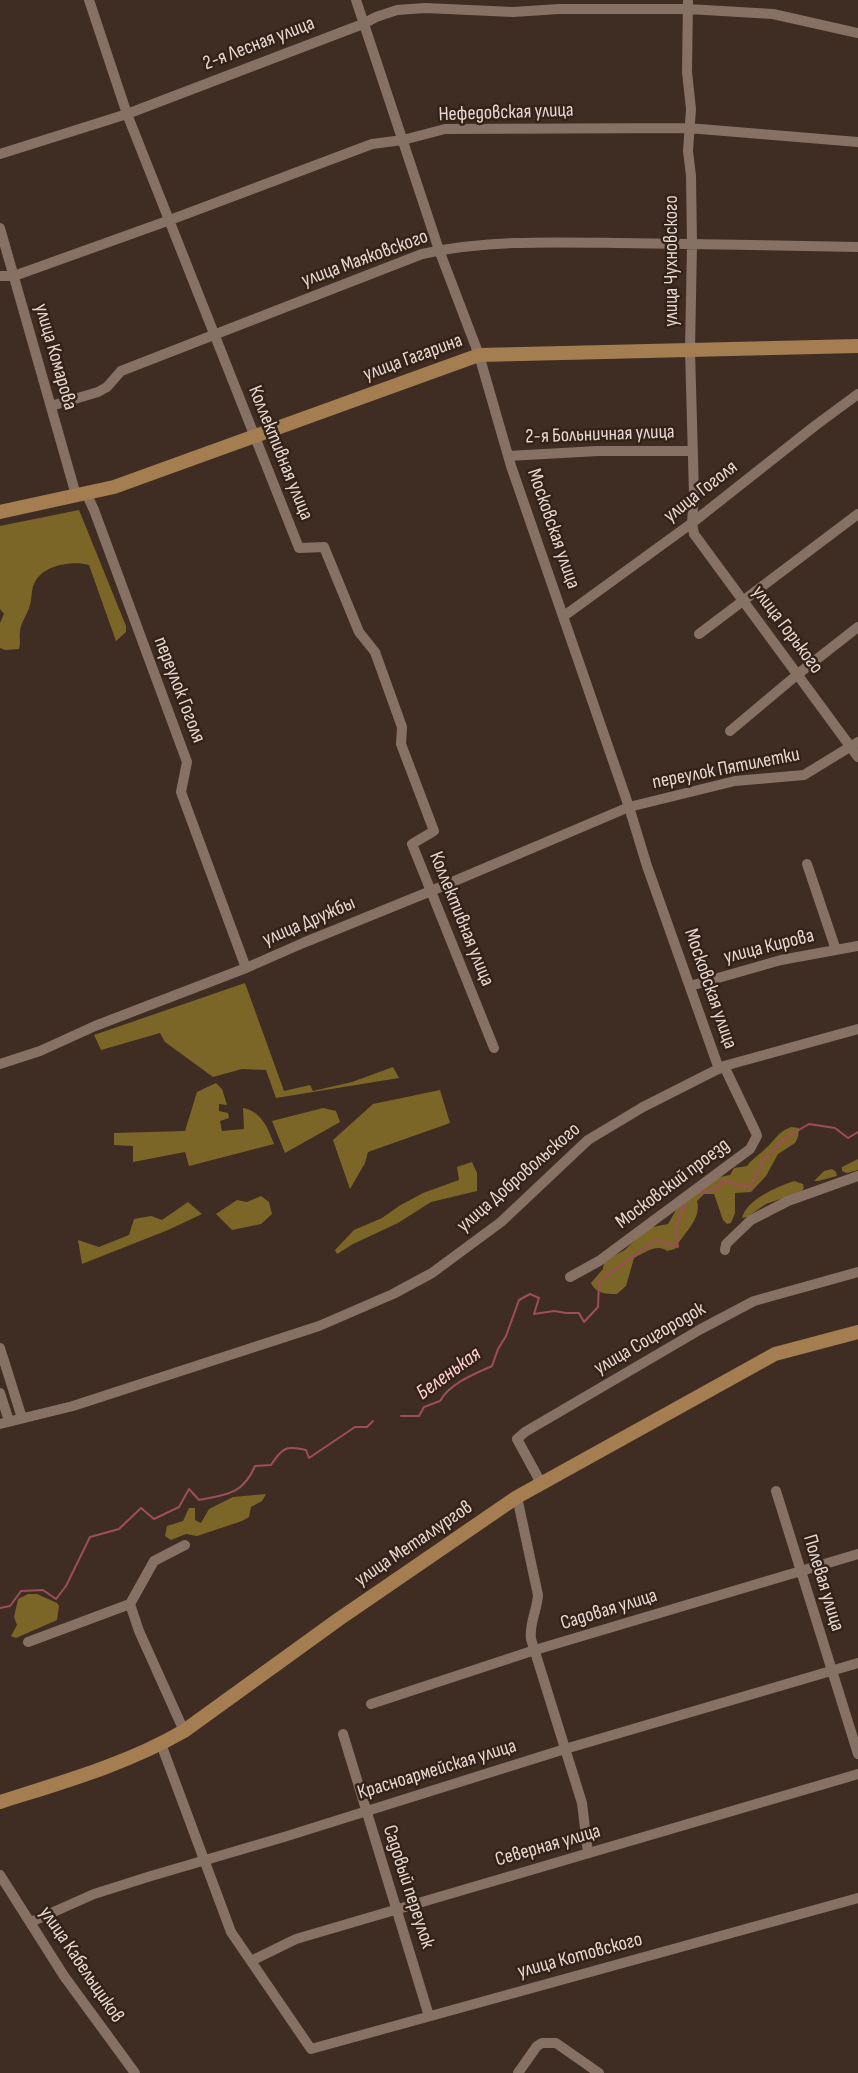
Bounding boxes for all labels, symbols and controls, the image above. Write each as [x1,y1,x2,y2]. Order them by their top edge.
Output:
street label: 2-я Лесная улица [200,12,318,76]
street label: Нефедовская улица [438,99,574,127]
street label: улица Чухновского [660,195,684,327]
street label: улица Маяковского [298,225,432,293]
street label: улица Комарова [28,301,82,413]
street label: улица Гагарина [360,329,466,387]
street label: Коллективная улица [242,382,318,524]
street label: 2-я Больничная улица [525,420,675,450]
street label: улица Гоголя [659,456,743,528]
street label: Московская улица [521,466,585,592]
street label: улица Горького [746,581,828,679]
street label: переулок Гоголя [148,634,210,746]
street label: переулок Пятилетки [650,743,802,795]
street label: Коллективная улица [423,848,499,990]
street label: улица Дружбы [259,892,359,952]
street label: улица Кирова [721,924,817,970]
street label: Московская улица [678,926,742,1052]
street label: улица Добровольского [452,1118,586,1238]
street label: Московский проезд [611,1133,735,1235]
street label: улица Соцгородок [590,1297,710,1381]
water label: Беленькая [412,1342,486,1406]
street label: улица Металлургов [351,1496,477,1592]
street label: Полевая улица [797,1532,849,1634]
street label: Садовая улица [558,1584,660,1636]
street label: Красноармейская улица [355,1734,519,1806]
street label: Северная улица [493,1820,603,1872]
street label: Садовый переулок [377,1822,439,1952]
street label: улица Кабельщиков [33,1902,129,2028]
street label: улица Котовского [515,1928,645,1984]

